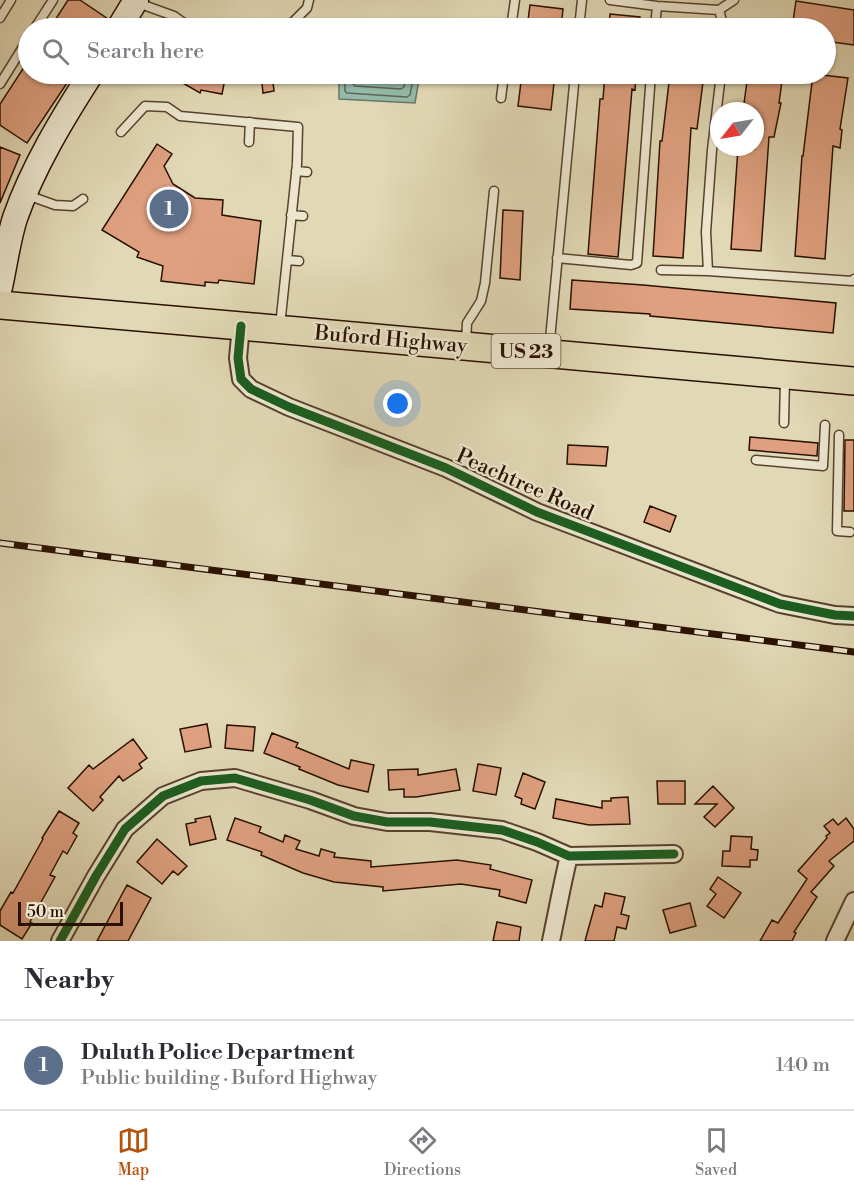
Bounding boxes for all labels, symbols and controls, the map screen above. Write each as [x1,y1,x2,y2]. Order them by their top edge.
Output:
search box [18,18,836,84]
icon: search [39,35,72,68]
text: Search here [87,38,204,65]
north arrow [710,102,764,156]
pin: 1 [150,186,188,232]
street label: Buford Highway [312,320,469,360]
road number: US 23 [492,334,560,368]
your location [383,389,412,418]
street label: Peachtree Road [452,443,597,527]
scale bar [18,899,123,926]
text: 50 m [27,902,64,922]
text: Nearby [24,964,114,996]
text: Duluth Police Department [81,1039,354,1066]
text: 1 [39,1053,48,1078]
text: 140 m [775,1053,830,1078]
text: Public building · Buford Highway [81,1066,377,1091]
tab: Map [117,1124,150,1180]
tab: Directions [384,1124,461,1180]
tab: Saved [695,1124,737,1180]

